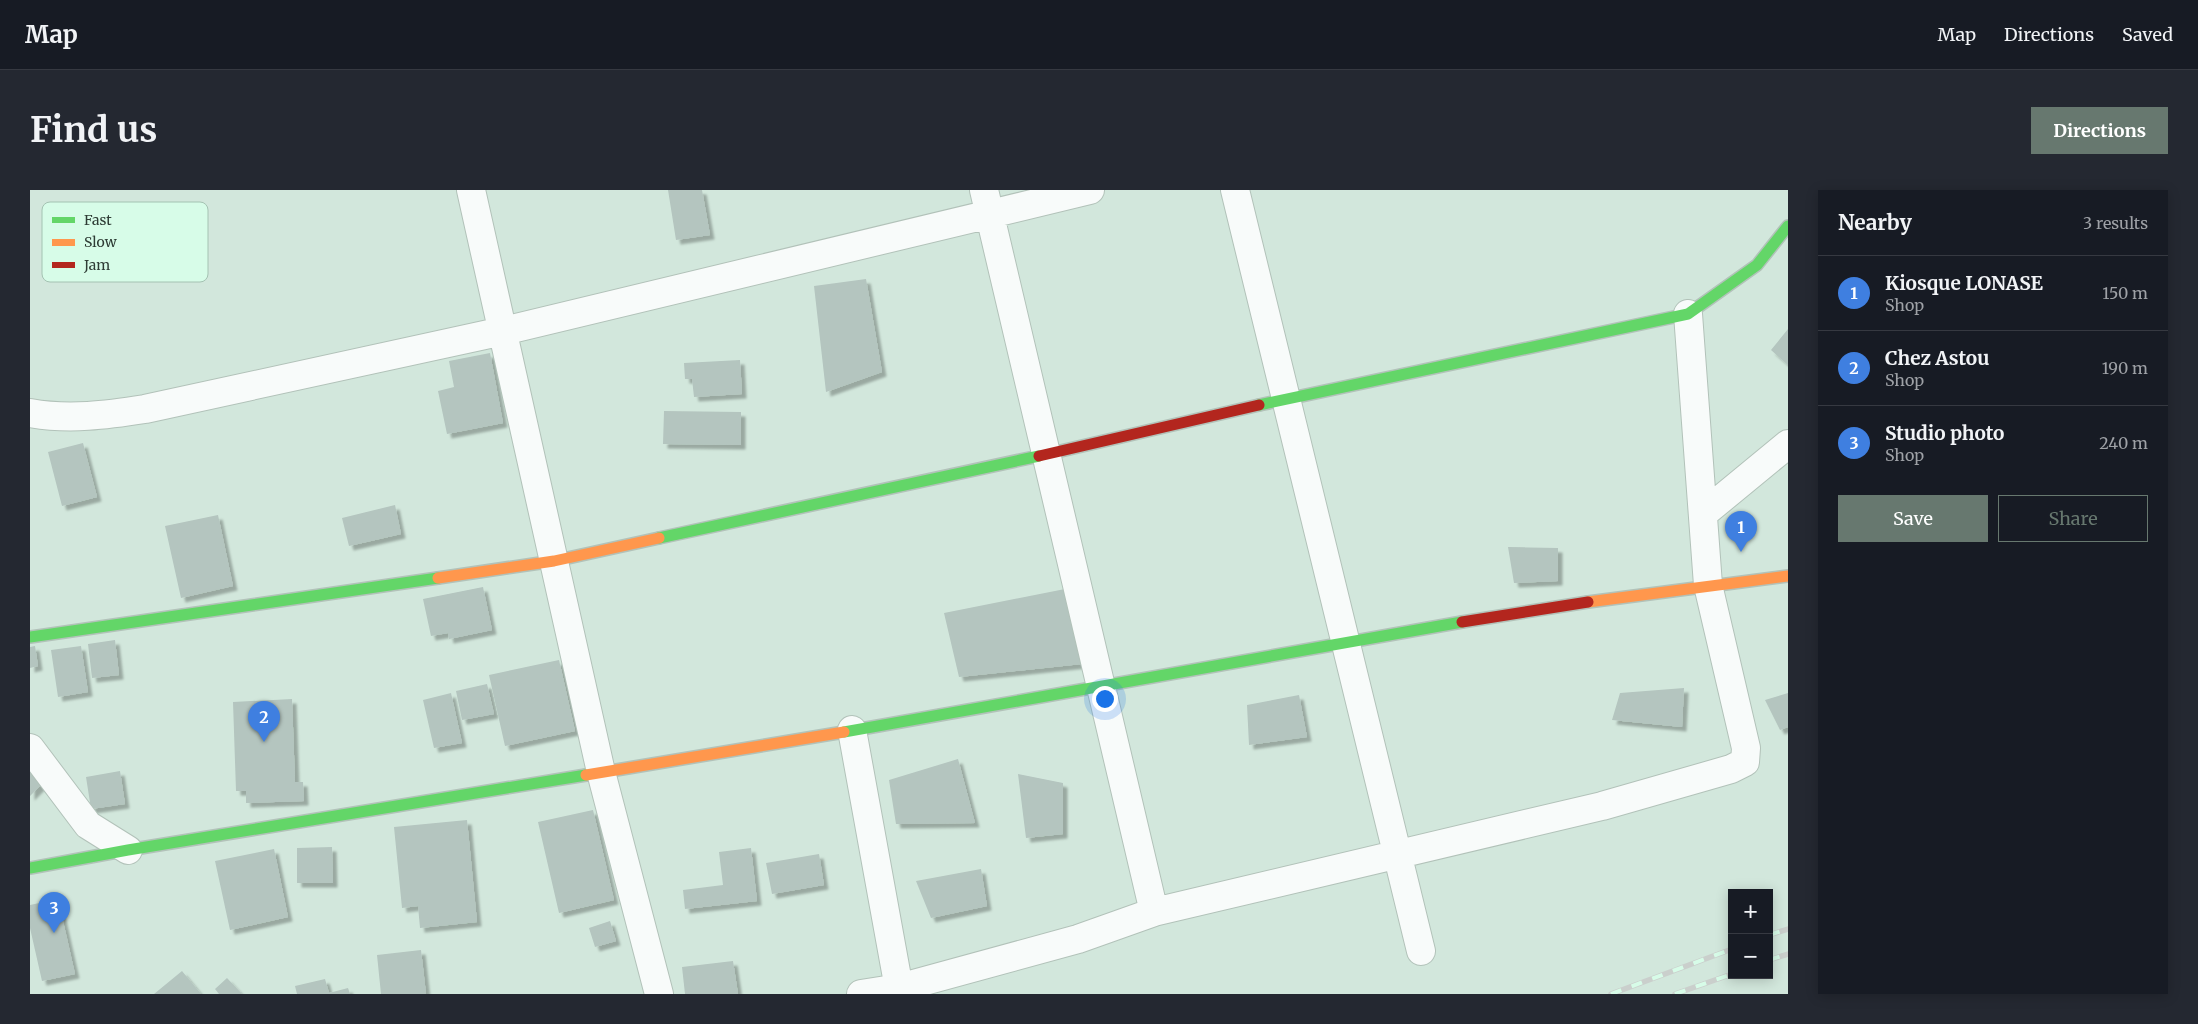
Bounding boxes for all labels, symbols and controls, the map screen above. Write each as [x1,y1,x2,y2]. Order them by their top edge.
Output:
text: Map [25,19,78,50]
text: Map [1938,23,1976,46]
text: Directions [2004,23,2094,46]
text: Saved [2122,23,2173,46]
button: Directions [2031,107,2168,154]
text: Find us [30,108,157,152]
legend [42,202,208,282]
text: Nearby [1838,209,1912,236]
text: Fast [84,211,112,229]
text: 3 results [2083,213,2148,233]
text: Slow [84,233,117,251]
text: Jam [83,256,110,274]
text: Kiosque LONASE [1885,271,2043,295]
text: 1 [1850,283,1858,303]
text: 150 m [2102,283,2148,303]
text: Shop [1885,295,1924,315]
text: Chez Astou [1885,346,1989,370]
text: 2 [1849,358,1859,378]
text: 190 m [2102,358,2148,378]
text: Shop [1885,370,1924,390]
text: Studio photo [1885,421,2004,445]
text: 3 [1849,433,1859,453]
text: 240 m [2099,433,2148,453]
text: Shop [1885,445,1924,465]
button: Save [1838,495,1988,542]
button: Share [1998,495,2148,542]
pin: 1 [1725,511,1757,552]
your location [1092,686,1118,712]
pin: 2 [248,701,280,742]
map controls [1728,889,1773,979]
button: + [1728,889,1773,934]
pin: 3 [38,892,70,933]
button: − [1728,934,1773,979]

